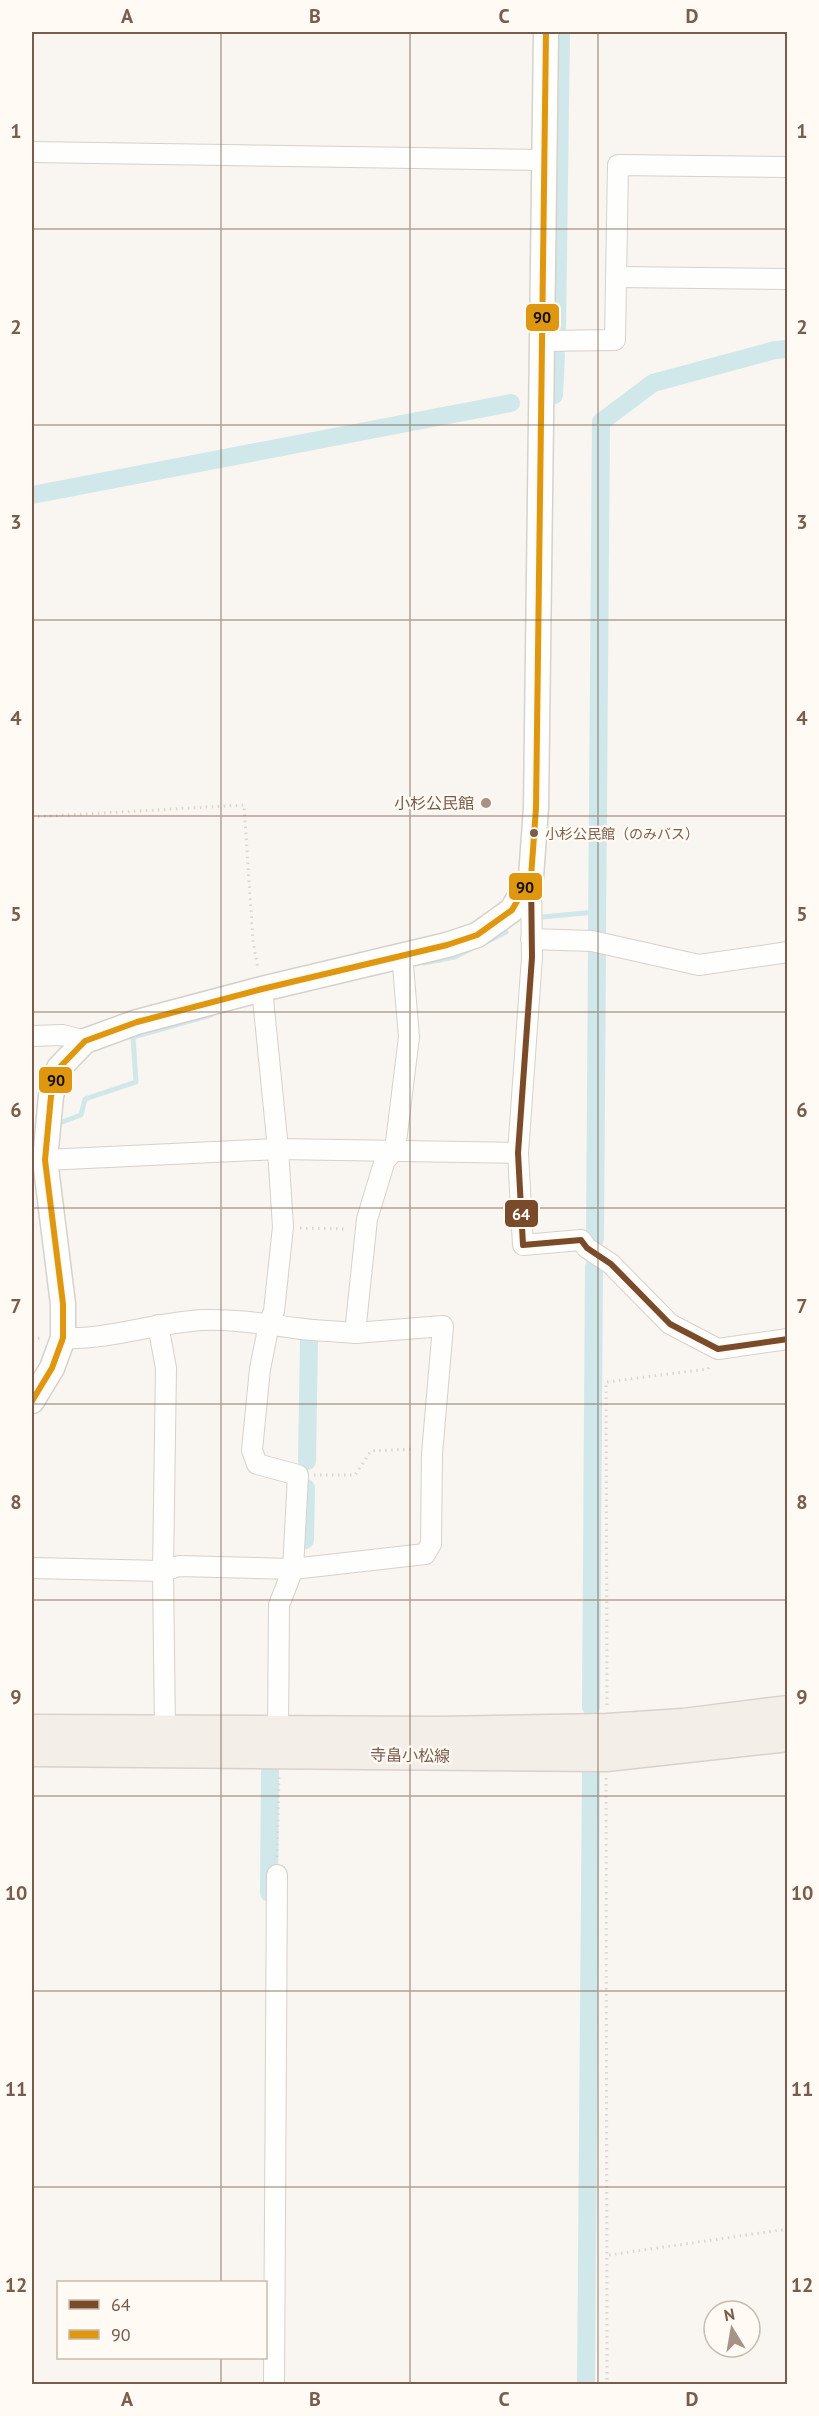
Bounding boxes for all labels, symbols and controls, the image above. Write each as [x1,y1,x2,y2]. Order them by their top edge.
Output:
text: A [121,3,134,29]
text: B [309,3,321,29]
text: C [498,3,510,29]
text: D [686,3,699,29]
text: 1 [10,118,22,144]
text: 1 [796,118,808,144]
line badge: 90 [525,303,560,332]
text: 90 [533,307,551,327]
text: 2 [10,314,22,340]
text: 2 [796,314,808,340]
text: 3 [10,509,22,535]
text: 3 [796,509,808,535]
text: 4 [10,705,22,731]
text: 4 [796,705,808,731]
place label: 小杉公民館 [394,793,474,813]
marker: 小杉公民館 [479,796,493,810]
place label: 小杉公民館（のみバス） [545,825,699,843]
marker: 小杉公民館（のみバス） [528,827,540,839]
line badge: 90 [508,872,543,901]
text: 90 [516,877,534,897]
text: 5 [10,901,22,927]
text: 5 [796,901,808,927]
line badge: 90 [38,1066,73,1094]
text: 90 [47,1070,65,1090]
text: 6 [10,1097,22,1123]
text: 6 [796,1097,808,1123]
line badge: 64 [504,1199,539,1228]
text: 64 [512,1204,530,1224]
text: 7 [10,1293,22,1319]
text: 7 [796,1293,808,1319]
text: 8 [10,1489,22,1515]
text: 8 [796,1489,808,1515]
text: 9 [10,1684,22,1710]
text: 9 [796,1684,808,1710]
street label: 寺畠小松線 [370,1744,450,1766]
text: 10 [5,1880,27,1906]
text: 10 [791,1880,813,1906]
text: 11 [5,2076,27,2102]
text: 11 [791,2076,813,2102]
text: 12 [5,2272,27,2298]
text: 12 [791,2272,813,2298]
legend [57,2281,267,2359]
text: 64 [111,2293,131,2316]
north arrow [702,2299,762,2359]
text: N [722,2303,736,2325]
text: 90 [111,2323,131,2346]
text: A [121,2386,134,2412]
text: B [309,2386,321,2412]
text: C [498,2386,510,2412]
text: D [686,2386,699,2412]

